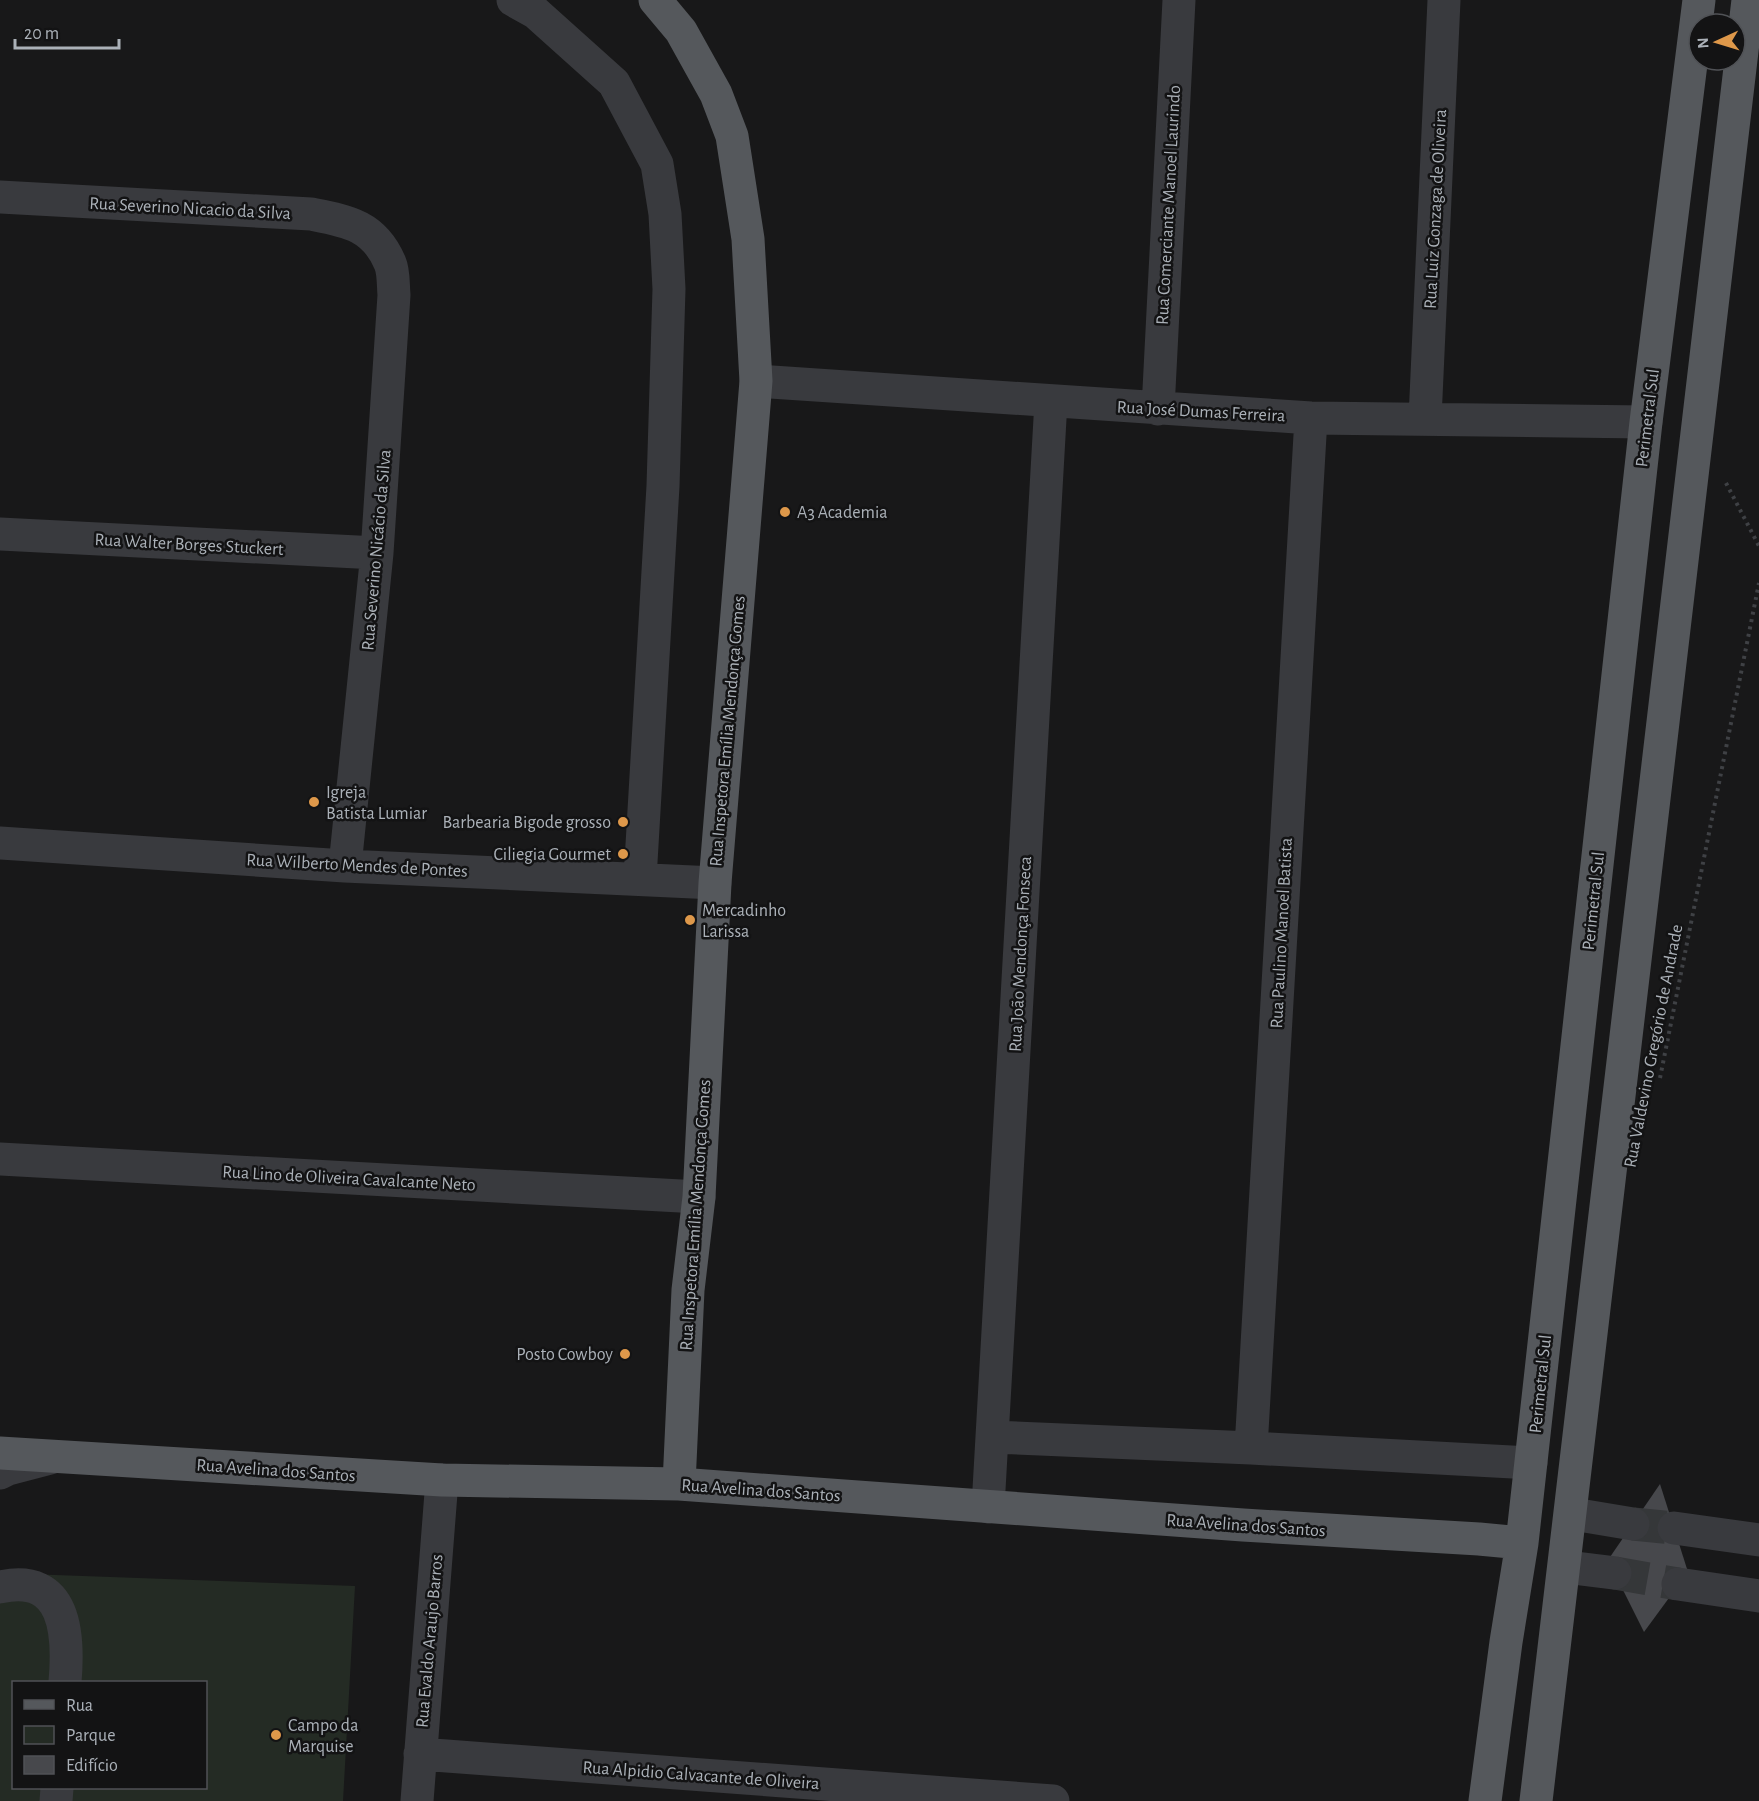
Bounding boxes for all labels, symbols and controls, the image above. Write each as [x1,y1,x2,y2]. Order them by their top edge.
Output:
scale bar [15,12,118,50]
north arrow [1687,12,1747,72]
text: 20 m [24,25,59,43]
text: N [1695,37,1711,49]
street label: Rua Comerciante Manoel Laurindo [1154,85,1184,325]
street label: Rua Luiz Gonzaga de Oliveira [1422,109,1450,309]
street label: Rua Severino Nicacio da Silva [89,195,291,223]
street label: Perimetral Sul [1633,368,1663,468]
street label: Rua José Dumas Ferreira [1116,399,1286,425]
street label: Rua Severino Nicácio da Silva [359,449,395,651]
place label: A3 Academia [797,504,888,522]
marker: A3 Academia [778,505,792,519]
street label: Rua Walter Borges Stuckert [94,531,284,559]
street label: Rua Inspetora Emília Mendonça Gomes [707,595,749,867]
place label: Igreja Batista Lumiar [326,784,427,823]
marker: Igreja Batista Lumiar [307,795,321,809]
place label: Barbearia Bigode grosso [442,814,611,832]
marker: Barbearia Bigode grosso [616,815,630,829]
street label: Rua Paulino Manoel Batista [1268,837,1296,1029]
place label: Ciliegia Gourmet [493,846,611,864]
marker: Ciliegia Gourmet [616,847,630,861]
street label: Rua Wilberto Mendes de Pontes [246,851,468,881]
street label: Perimetral Sul [1580,851,1608,951]
street label: Rua João Mendonça Fonseca [1007,856,1035,1052]
place label: Mercadinho Larissa [702,902,786,941]
marker: Mercadinho Larissa [683,913,697,927]
street label: Rua Valdevino Gregório de Andrade [1622,923,1686,1169]
street label: Rua Inspetora Emília Mendonça Gomes [678,1079,714,1351]
street label: Rua Lino de Oliveira Cavalcante Neto [222,1163,476,1195]
street label: Perimetral Sul [1527,1334,1555,1434]
place label: Posto Cowboy [516,1346,613,1364]
marker: Posto Cowboy [618,1347,632,1361]
street label: Rua Avelina dos Santos [196,1456,356,1486]
street label: Rua Avelina dos Santos [681,1476,841,1506]
street label: Rua Avelina dos Santos [1166,1511,1326,1541]
street label: Rua Evaldo Araujo Barros [413,1553,447,1729]
legend [12,1681,207,1789]
text: Rua [66,1697,93,1715]
place label: Campo da Marquise [288,1717,359,1756]
text: Parque [66,1727,115,1745]
marker: Campo da Marquise [269,1728,283,1742]
text: Edifício [66,1757,118,1775]
street label: Rua Alpidio Calvacante de Oliveira [582,1759,820,1793]

